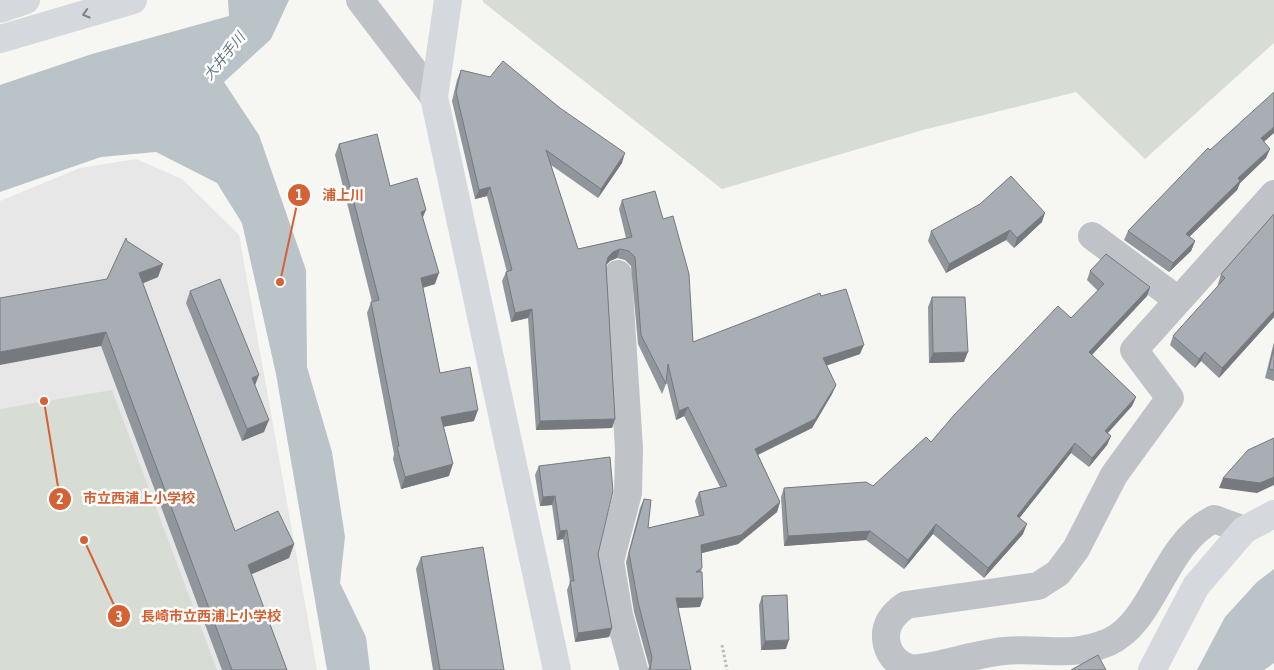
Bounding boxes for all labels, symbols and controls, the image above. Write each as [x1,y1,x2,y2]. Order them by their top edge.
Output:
one-way arrow [82,8,91,18]
water label: 大井手川 [200,28,249,83]
callout: 浦上川 [287,181,374,210]
text: 1 [295,186,303,203]
text: 浦上川 [322,187,364,203]
callout: 市立西浦上小学校 [48,484,205,513]
text: 2 [56,490,64,507]
text: 市立西浦上小学校 [83,490,195,506]
callout: 長崎市立西浦上小学校 [106,602,291,631]
text: 3 [115,608,123,625]
text: 長崎市立西浦上小学校 [141,608,281,624]

